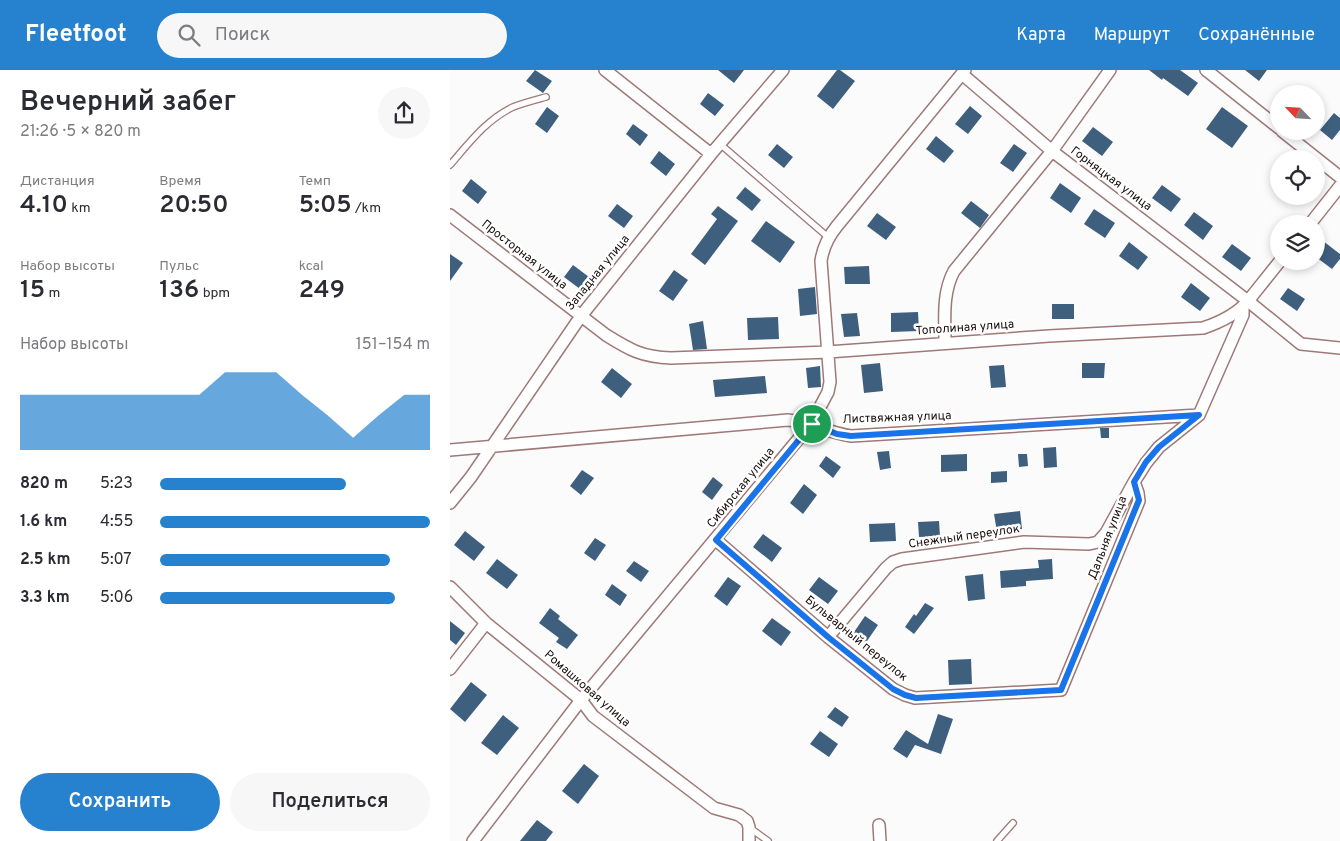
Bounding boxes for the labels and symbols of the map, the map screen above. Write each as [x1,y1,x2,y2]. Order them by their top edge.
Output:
north arrow [1270,85,1325,140]
street label: Горняцкая улица [1067,143,1155,215]
street label: Просторная улица [478,216,570,294]
street label: Западная улица [562,232,634,314]
street label: Тополиная улица [915,317,1015,339]
pin [791,403,833,445]
street label: Листвяжная улица [842,408,952,428]
street label: Сибирская улица [704,444,778,532]
street label: Дальняя улица [1085,494,1131,582]
street label: Снежный переулок [907,521,1021,553]
street label: Бульварный переулок [801,593,911,686]
street label: Ромашковая улица [540,647,634,731]

